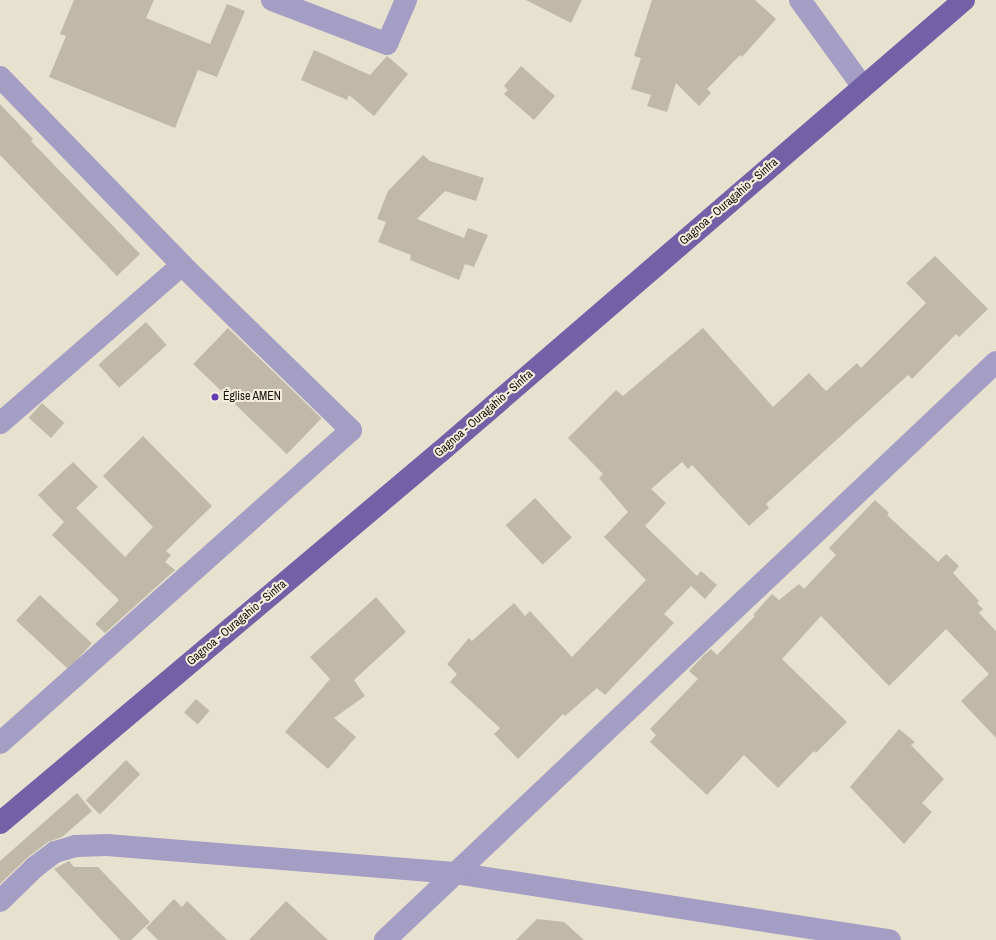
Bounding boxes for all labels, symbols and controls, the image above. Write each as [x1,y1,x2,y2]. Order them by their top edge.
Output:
street label: Gagnoa - Ouragahio - Sinfra [677,155,781,249]
street label: Gagnoa - Ouragahio - Sinfra [432,367,536,461]
place label: Église AMEN [223,390,282,404]
marker: Église AMEN [210,392,220,402]
street label: Gagnoa - Ouragahio - Sinfra [184,577,290,669]

